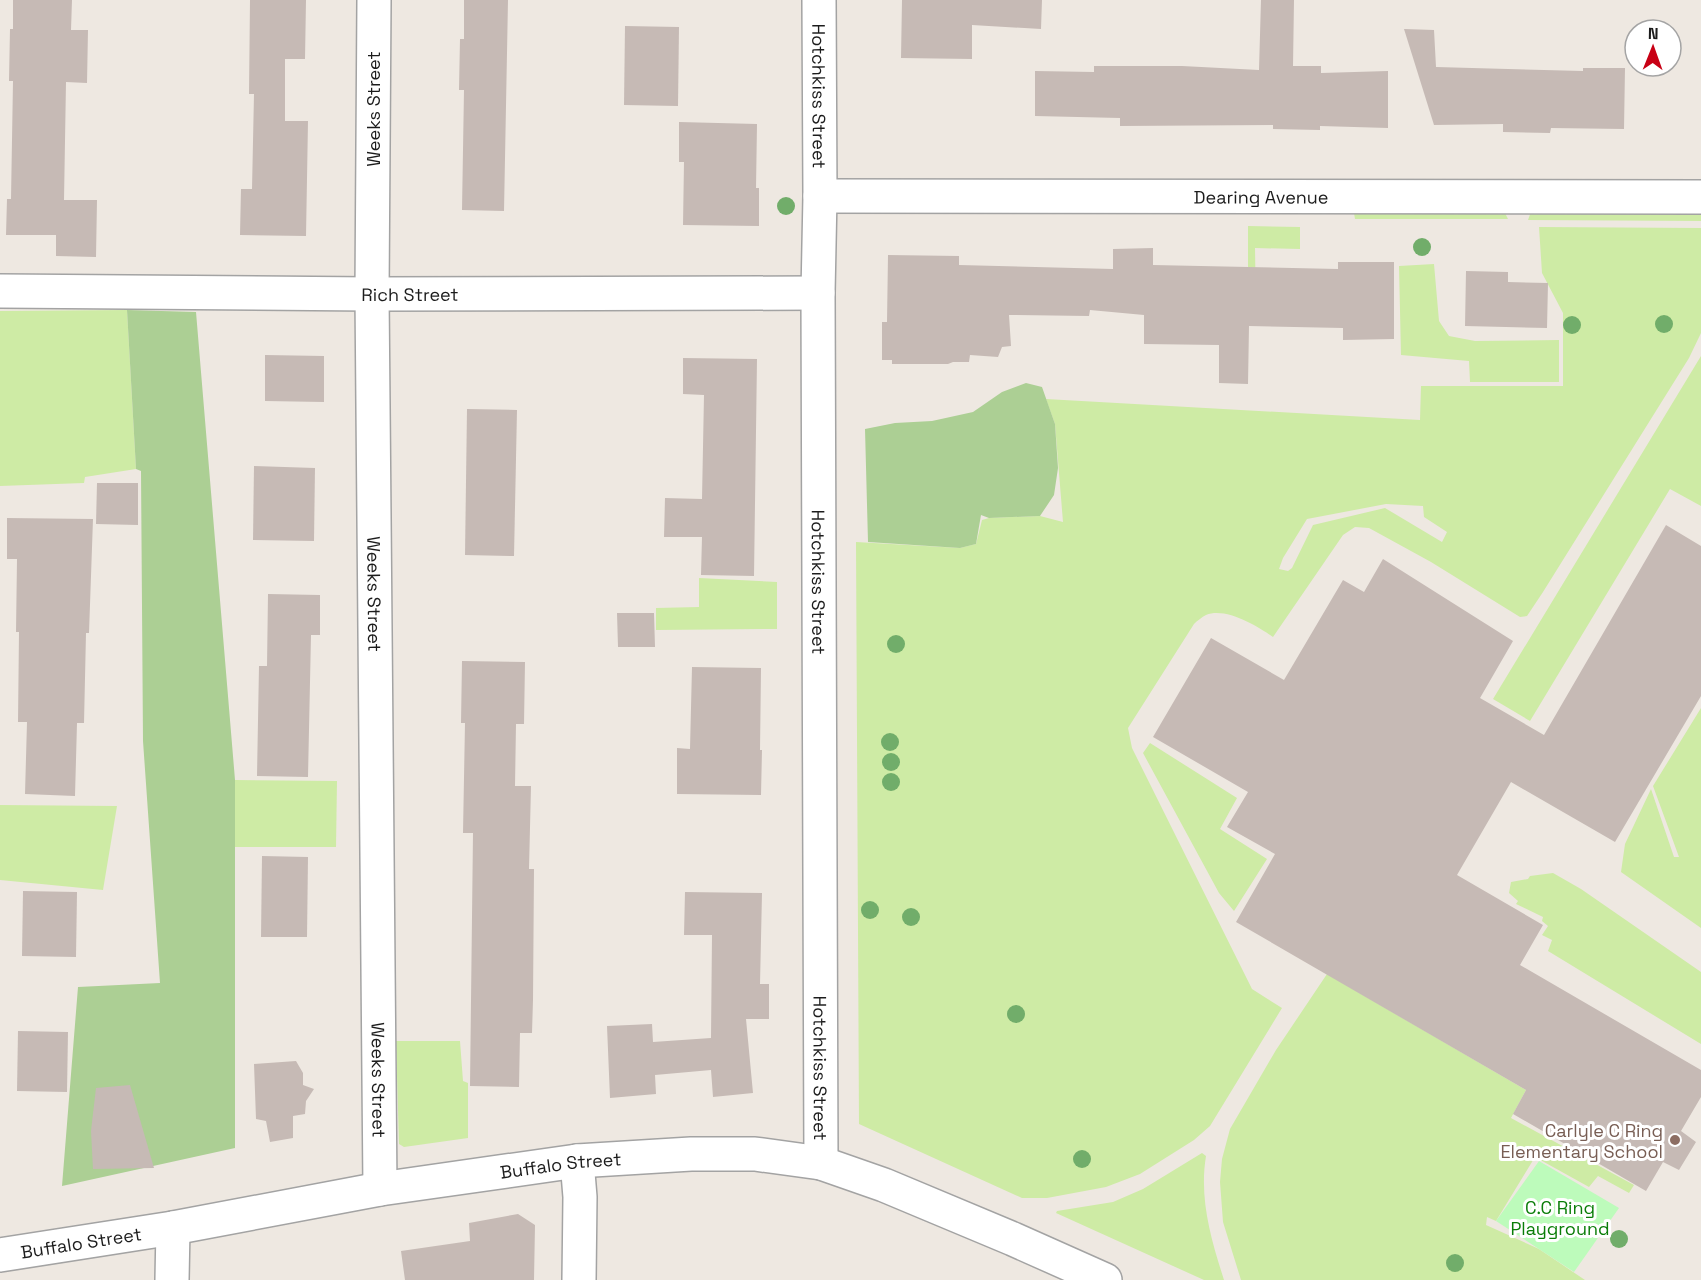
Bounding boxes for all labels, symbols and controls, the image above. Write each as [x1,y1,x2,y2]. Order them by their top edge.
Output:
north arrow [1623,18,1683,78]
street label: Hotchkiss Street [808,23,831,169]
text: N [1648,23,1659,44]
street label: Weeks Street [362,51,385,167]
street label: Dearing Avenue [1194,185,1328,208]
street label: Rich Street [361,282,459,306]
street label: Hotchkiss Street [807,509,831,655]
street label: Weeks Street [363,536,387,652]
street label: Hotchkiss Street [809,995,832,1141]
street label: Weeks Street [367,1022,391,1138]
place label: Carlyle C Ring Elementary School [1500,1119,1663,1163]
marker: Carlyle C Ring Elementary School [1668,1133,1682,1147]
street label: Buffalo Street [498,1147,622,1183]
park label: C.C Ring Playground [1510,1196,1610,1240]
street label: Buffalo Street [19,1222,143,1263]

